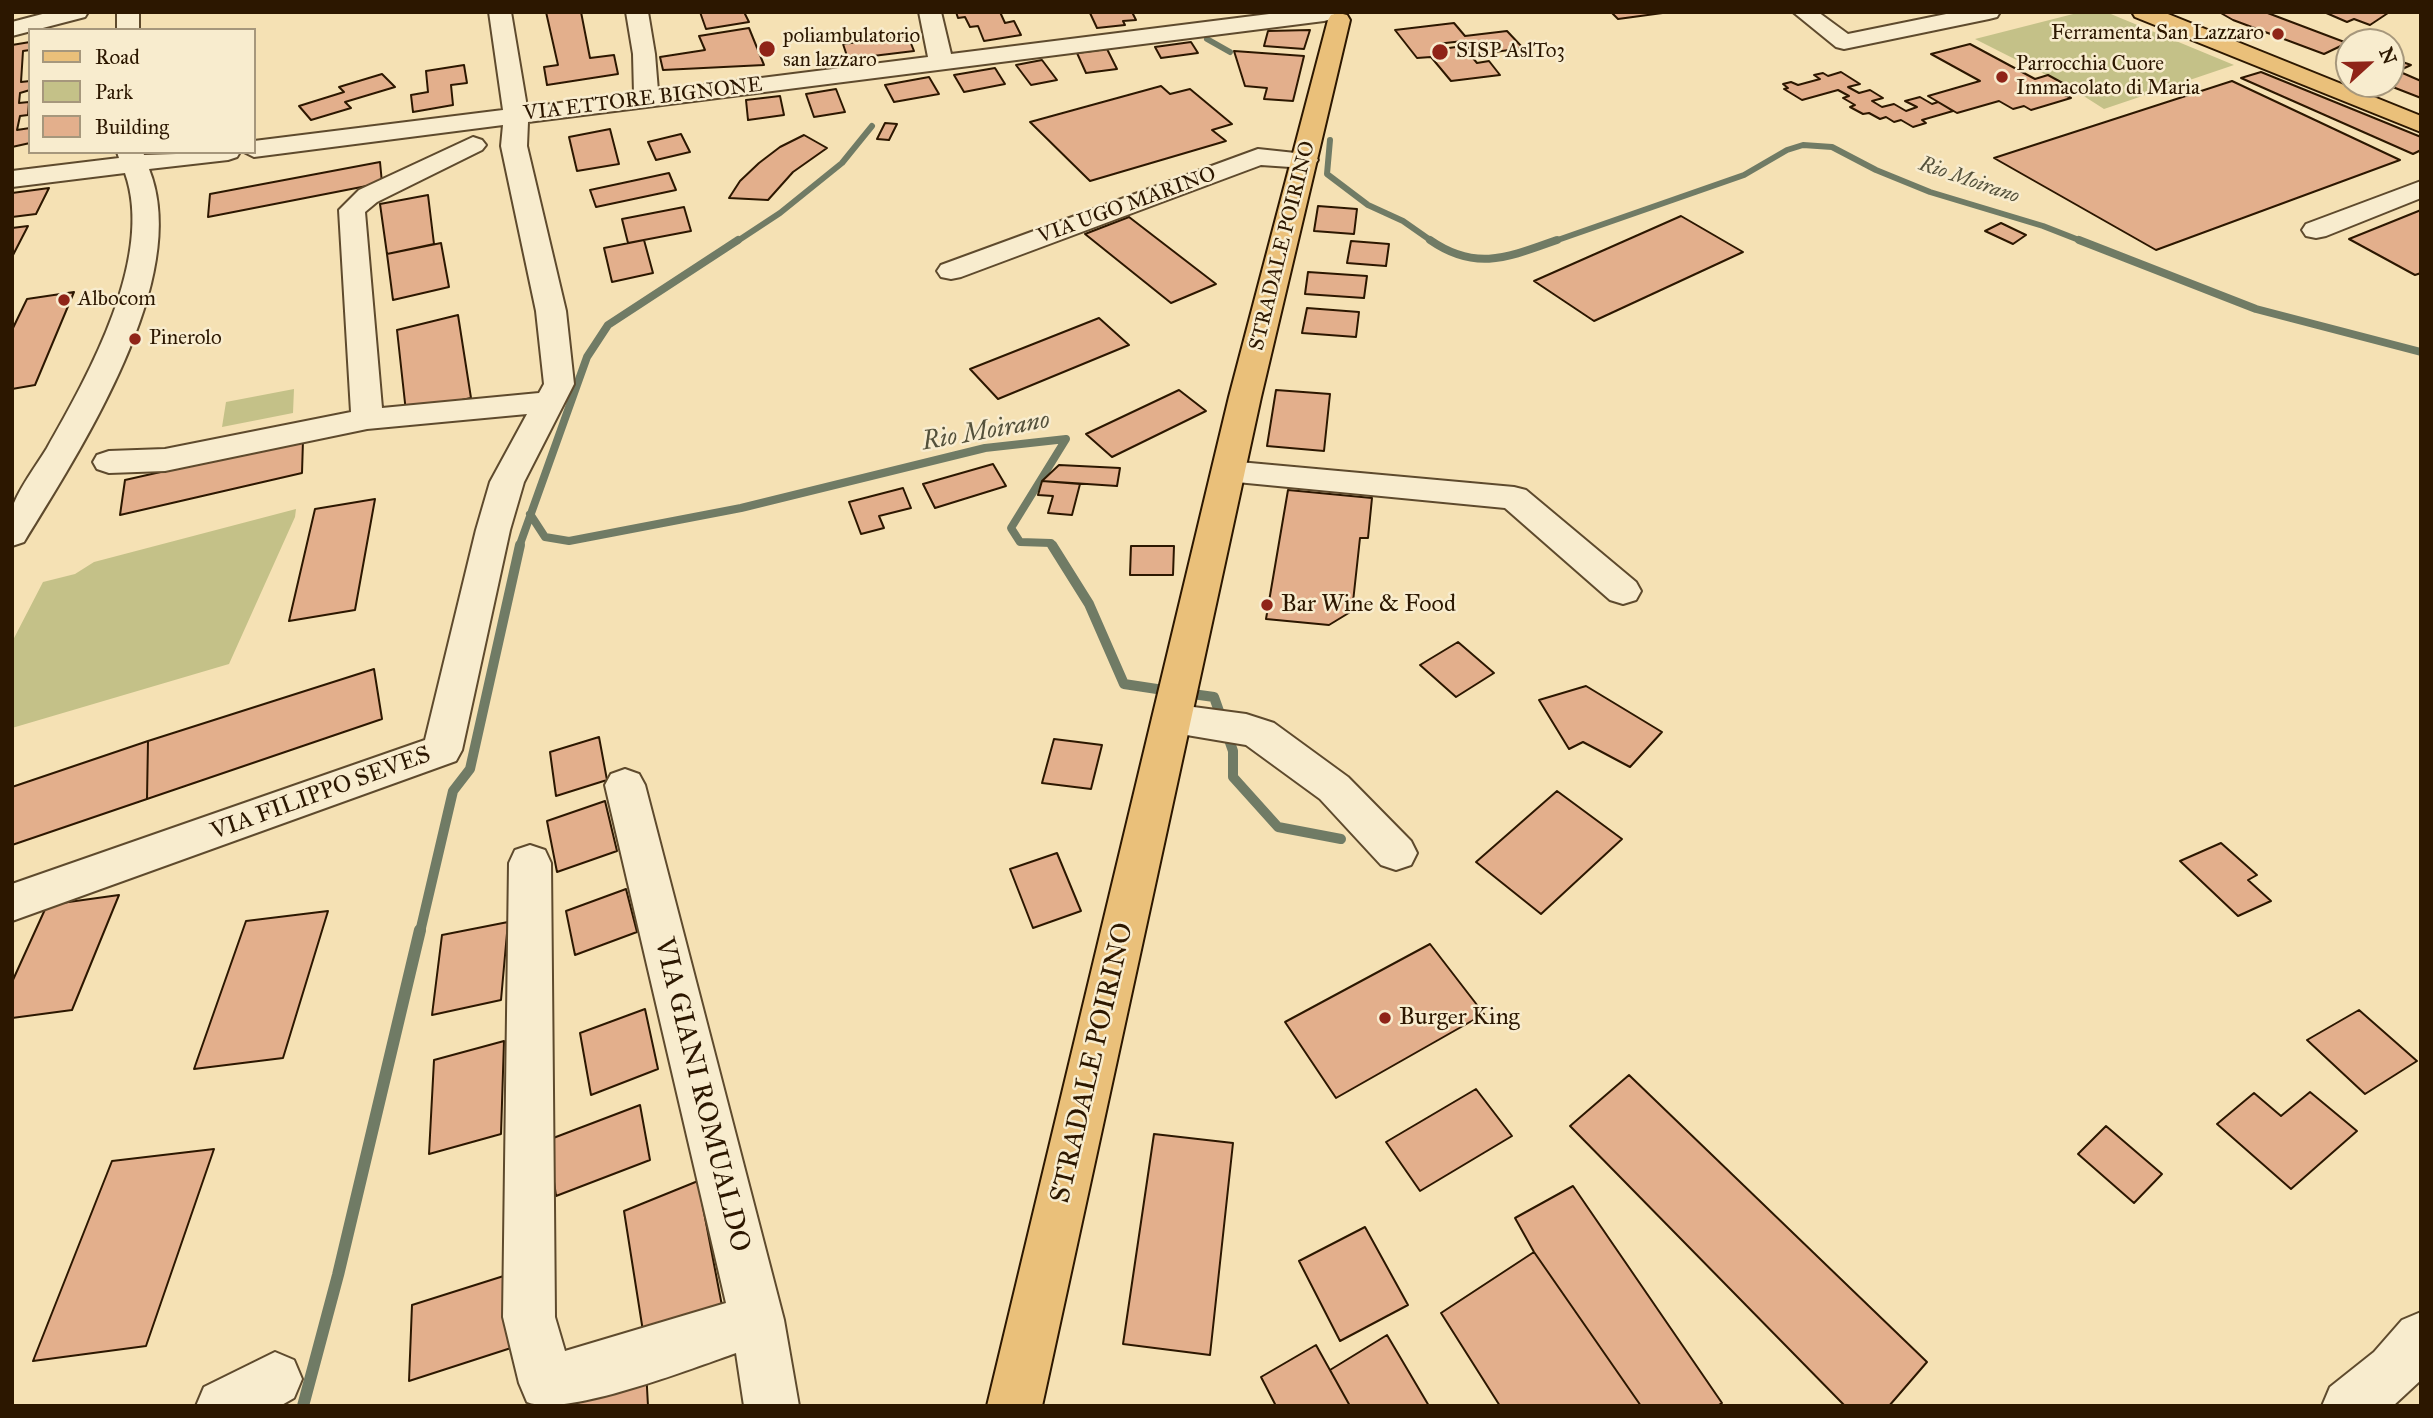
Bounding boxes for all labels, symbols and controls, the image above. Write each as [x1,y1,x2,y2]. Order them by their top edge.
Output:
place label: Ferramenta San Lazzaro [2051,21,2264,47]
place label: poliambulatorio san lazzaro [783,24,920,74]
marker: Ferramenta San Lazzaro [2270,26,2286,42]
legend [28,28,256,154]
north arrow [2335,28,2405,98]
marker: poliambulatorio san lazzaro [757,39,777,59]
place label: SISP AslTo3 [1456,39,1565,65]
marker: SISP AslTo3 [1430,42,1450,62]
text: Road [95,44,140,70]
text: N [2374,44,2402,67]
place label: Parrocchia Cuore Immacolato di Maria [2016,52,2200,102]
marker: Parrocchia Cuore Immacolato di Maria [1994,69,2010,85]
street label: VIA ETTORE BIGNONE [522,73,764,127]
text: Park [95,79,133,105]
text: Building [95,114,169,140]
street label: STRADALE POIRINO [1245,139,1321,353]
water label: Rio Moirano [1916,152,2022,210]
street label: VIA UGO MARINO [1035,162,1219,250]
place label: Albocom [78,287,156,313]
marker: Albocom [56,292,72,308]
place label: Pinerolo [149,326,222,352]
marker: Pinerolo [127,331,143,347]
water label: Rio Moirano [920,405,1052,459]
place label: Bar Wine & Food [1281,591,1456,619]
marker: Bar Wine & Food [1259,597,1275,613]
street label: VIA FILIPPO SEVES [207,741,435,847]
street label: STRADALE POIRINO [1044,920,1142,1206]
street label: VIA GIANI ROMUALDO [646,934,756,1256]
place label: Burger King [1399,1004,1520,1032]
marker: Burger King [1377,1010,1393,1026]

